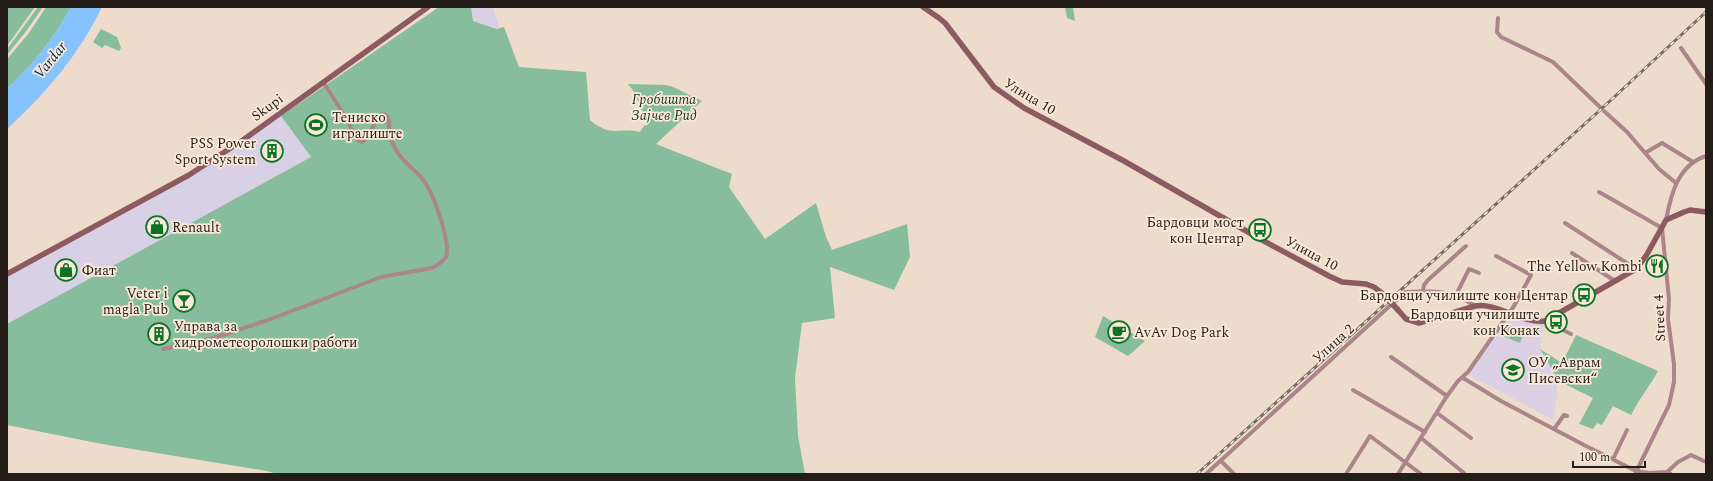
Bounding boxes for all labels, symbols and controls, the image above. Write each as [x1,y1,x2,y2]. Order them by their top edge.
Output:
water label: Vardar [28,36,73,84]
street label: Улица 10 [1000,73,1060,120]
street label: Skupi [247,89,288,126]
park label: Гробишта Зајчев Рид [631,89,697,126]
place label: Тениско игралиште [332,107,403,144]
sports icon: Тениско игралиште [303,112,329,138]
place label: PSS Power Sport System [175,133,256,170]
building icon: PSS Power Sport System [259,138,285,164]
place label: Бардовци мост кон Центар [1146,212,1244,249]
shop icon: Renault [144,214,170,240]
place label: Renault [172,217,220,238]
bus stop icon: Бардовци мост кон Центар [1247,217,1273,243]
street label: Улица 10 [1282,231,1342,276]
restaurant icon: The Yellow Kombi [1644,253,1670,279]
place label: The Yellow Kombi [1527,256,1642,277]
shop icon: Фиат [53,257,79,283]
place label: Фиат [82,260,116,281]
bus stop icon: Бардовци училиште кон Центар [1571,282,1597,308]
place label: Veter i magla Pub [103,283,168,320]
place label: Бардовци училиште кон Центар [1360,285,1568,306]
bar icon: Veter i magla Pub [171,288,197,314]
street label: Street 4 [1648,294,1671,342]
place label: Бардовци училиште кон Конак [1410,304,1540,341]
bus stop icon: Бардовци училиште кон Конак [1543,309,1569,335]
place label: Управа за хидрометеоролошки работи [174,316,357,353]
cafe icon: AvAv Dog Park [1106,319,1132,345]
street label: Улица 2 [1308,319,1359,368]
building icon: Управа за хидрометеоролошки работи [146,321,172,347]
place label: AvAv Dog Park [1134,322,1229,343]
place label: ОУ „Аврам Писевски“ [1528,352,1601,389]
school or university icon: ОУ „Аврам Писевски“ [1500,357,1526,383]
scale bar [1573,443,1645,469]
text: 100 m [1579,448,1610,467]

